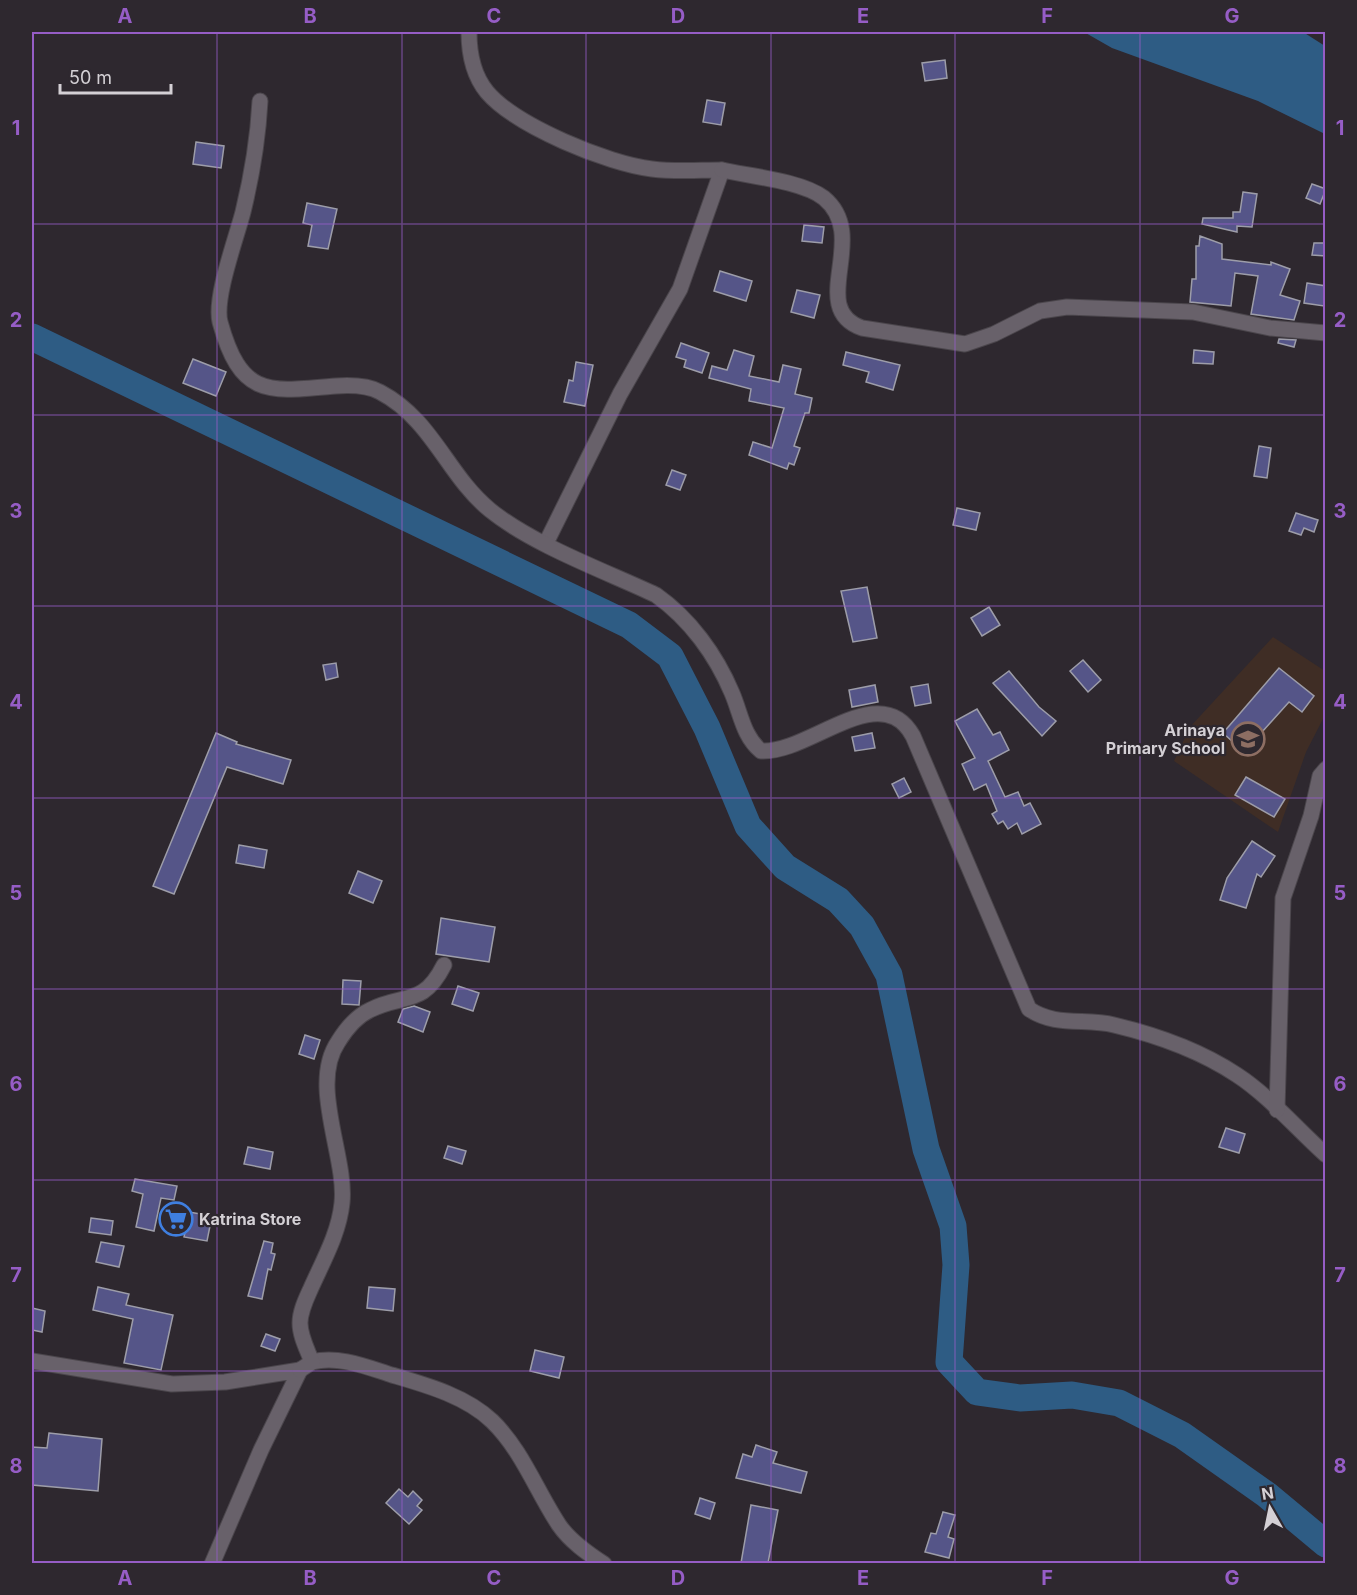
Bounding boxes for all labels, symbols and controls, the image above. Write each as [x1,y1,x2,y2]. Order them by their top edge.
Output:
text: A [118,4,133,28]
text: B [303,4,317,28]
text: C [487,4,501,28]
text: D [671,4,685,28]
text: E [857,4,869,28]
text: F [1041,4,1053,28]
text: G [1224,4,1240,28]
scale bar [60,57,171,95]
text: 50 m [69,67,112,88]
text: 1 [12,116,20,140]
text: 1 [1336,116,1344,140]
text: 2 [10,308,22,332]
text: 2 [1334,308,1346,332]
text: 3 [10,499,22,523]
text: 3 [1334,499,1346,523]
text: 4 [9,690,23,714]
text: 4 [1333,690,1347,714]
place label: Arinaya Primary School [1106,720,1225,758]
school or university icon: Arinaya Primary School [1230,721,1266,757]
text: 5 [10,881,22,905]
text: 5 [1334,881,1346,905]
text: 6 [10,1072,23,1096]
text: 6 [1334,1072,1347,1096]
supermarket icon: Katrina Store [158,1201,194,1237]
place label: Katrina Store [199,1209,301,1229]
text: 7 [10,1263,22,1287]
text: 7 [1334,1263,1346,1287]
text: 8 [9,1454,23,1478]
text: 8 [1333,1454,1347,1478]
north arrow [1240,1478,1300,1538]
text: N [1260,1482,1275,1504]
text: A [118,1566,133,1590]
text: B [303,1566,317,1590]
text: C [487,1566,501,1590]
text: D [671,1566,685,1590]
text: E [857,1566,869,1590]
text: F [1041,1566,1053,1590]
text: G [1224,1566,1240,1590]

